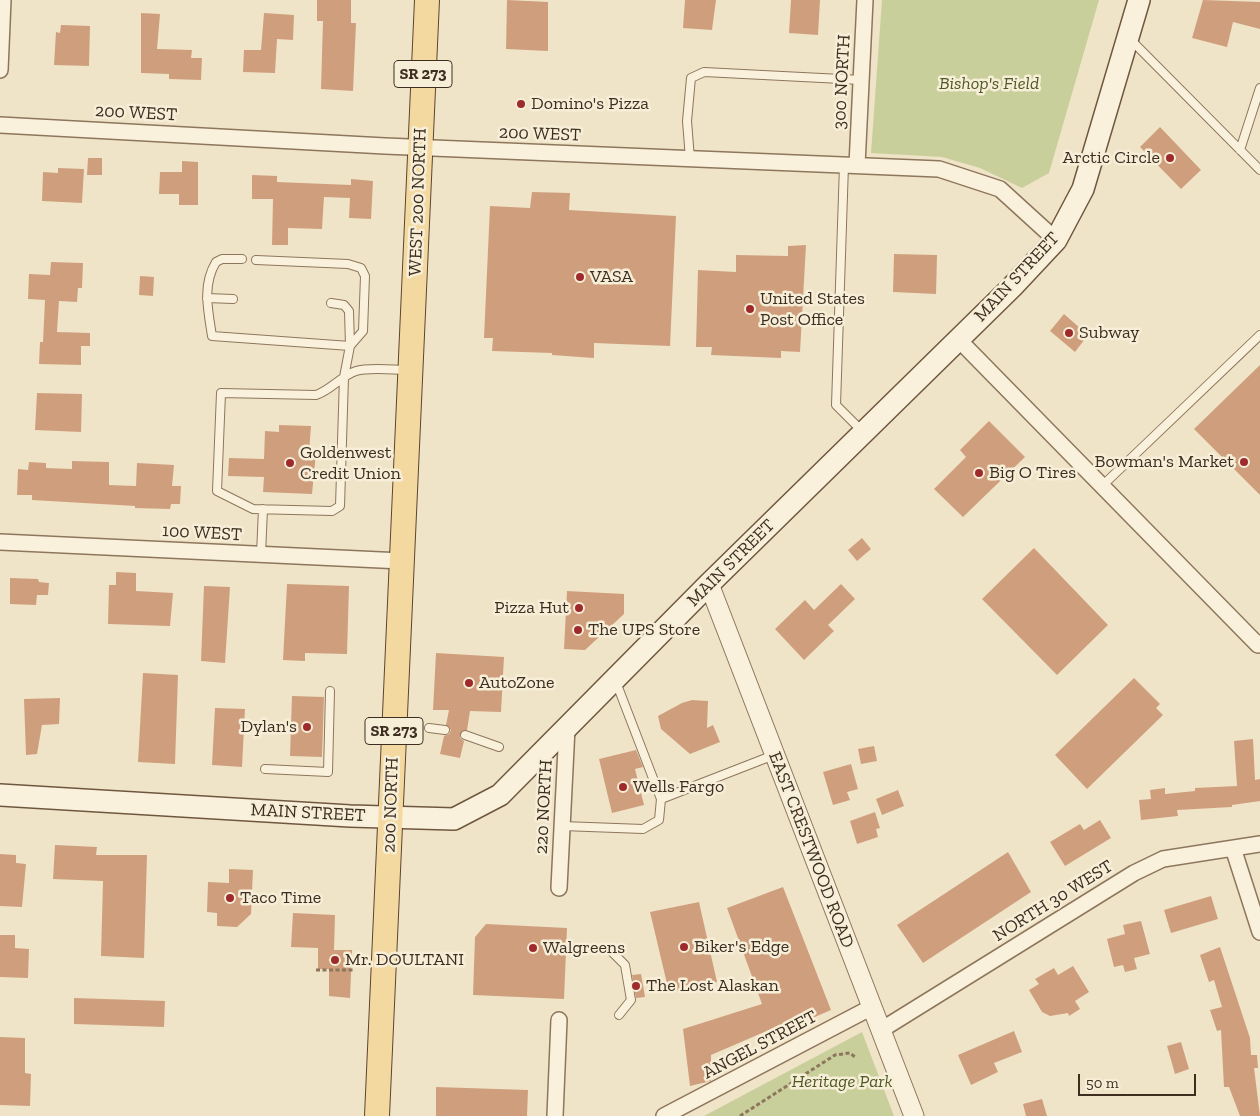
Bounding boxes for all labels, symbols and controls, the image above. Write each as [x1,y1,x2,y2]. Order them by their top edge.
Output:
street label: 300 NORTH [829,34,855,130]
road number: SR 273 [394,61,452,88]
park label: Bishop's Field [939,73,1039,95]
place label: Domino's Pizza [531,93,649,115]
marker: Domino's Pizza [515,98,527,110]
street label: 200 WEST [94,100,178,126]
street label: 200 WEST [499,122,581,146]
street label: WEST 200 NORTH [405,128,431,276]
place label: Arctic Circle [1063,147,1160,169]
marker: Arctic Circle [1164,152,1176,164]
street label: MAIN STREET [970,228,1064,326]
place label: VASA [590,266,633,288]
marker: VASA [574,271,586,283]
place label: United States Post Office [760,288,865,330]
marker: United States Post Office [744,303,756,315]
place label: Subway [1079,322,1139,344]
marker: Subway [1063,327,1075,339]
place label: Goldenwest Credit Union [300,442,401,484]
place label: Bowman's Market [1095,451,1234,473]
marker: Bowman's Market [1238,456,1250,468]
marker: Goldenwest Credit Union [284,457,296,469]
place label: Big O Tires [989,462,1076,484]
marker: Big O Tires [973,467,985,479]
street label: MAIN STREET [683,515,779,611]
street label: 100 WEST [162,520,242,546]
place label: Pizza Hut [494,597,569,619]
marker: Pizza Hut [573,602,585,614]
place label: The UPS Store [588,619,700,641]
marker: The UPS Store [572,624,584,636]
place label: AutoZone [479,672,554,694]
marker: AutoZone [463,677,475,689]
place label: Dylan's [241,716,297,738]
road number: SR 273 [365,718,423,744]
marker: Dylan's [301,721,313,733]
street label: EAST CRESTWOOD ROAD [764,749,858,951]
street label: 200 NORTH [379,757,403,853]
street label: 220 NORTH [531,759,557,855]
place label: Wells Fargo [633,776,724,798]
marker: Wells Fargo [617,781,629,793]
street label: MAIN STREET [250,799,366,827]
street label: NORTH 30 WEST [989,855,1117,947]
place label: Taco Time [240,887,321,909]
marker: Taco Time [224,892,236,904]
place label: Biker's Edge [694,936,789,958]
place label: Walgreens [543,937,625,959]
marker: Biker's Edge [678,941,690,953]
marker: Walgreens [527,942,539,954]
place label: Mr. DOULTANI [345,949,464,971]
marker: Mr. DOULTANI [329,954,341,966]
place label: The Lost Alaskan [646,975,779,997]
marker: The Lost Alaskan [630,980,642,992]
street label: ANGEL STREET [699,1006,821,1084]
scale bar [1080,1064,1198,1096]
park label: Heritage Park [792,1071,892,1093]
text: 50 m [1086,1074,1119,1092]

